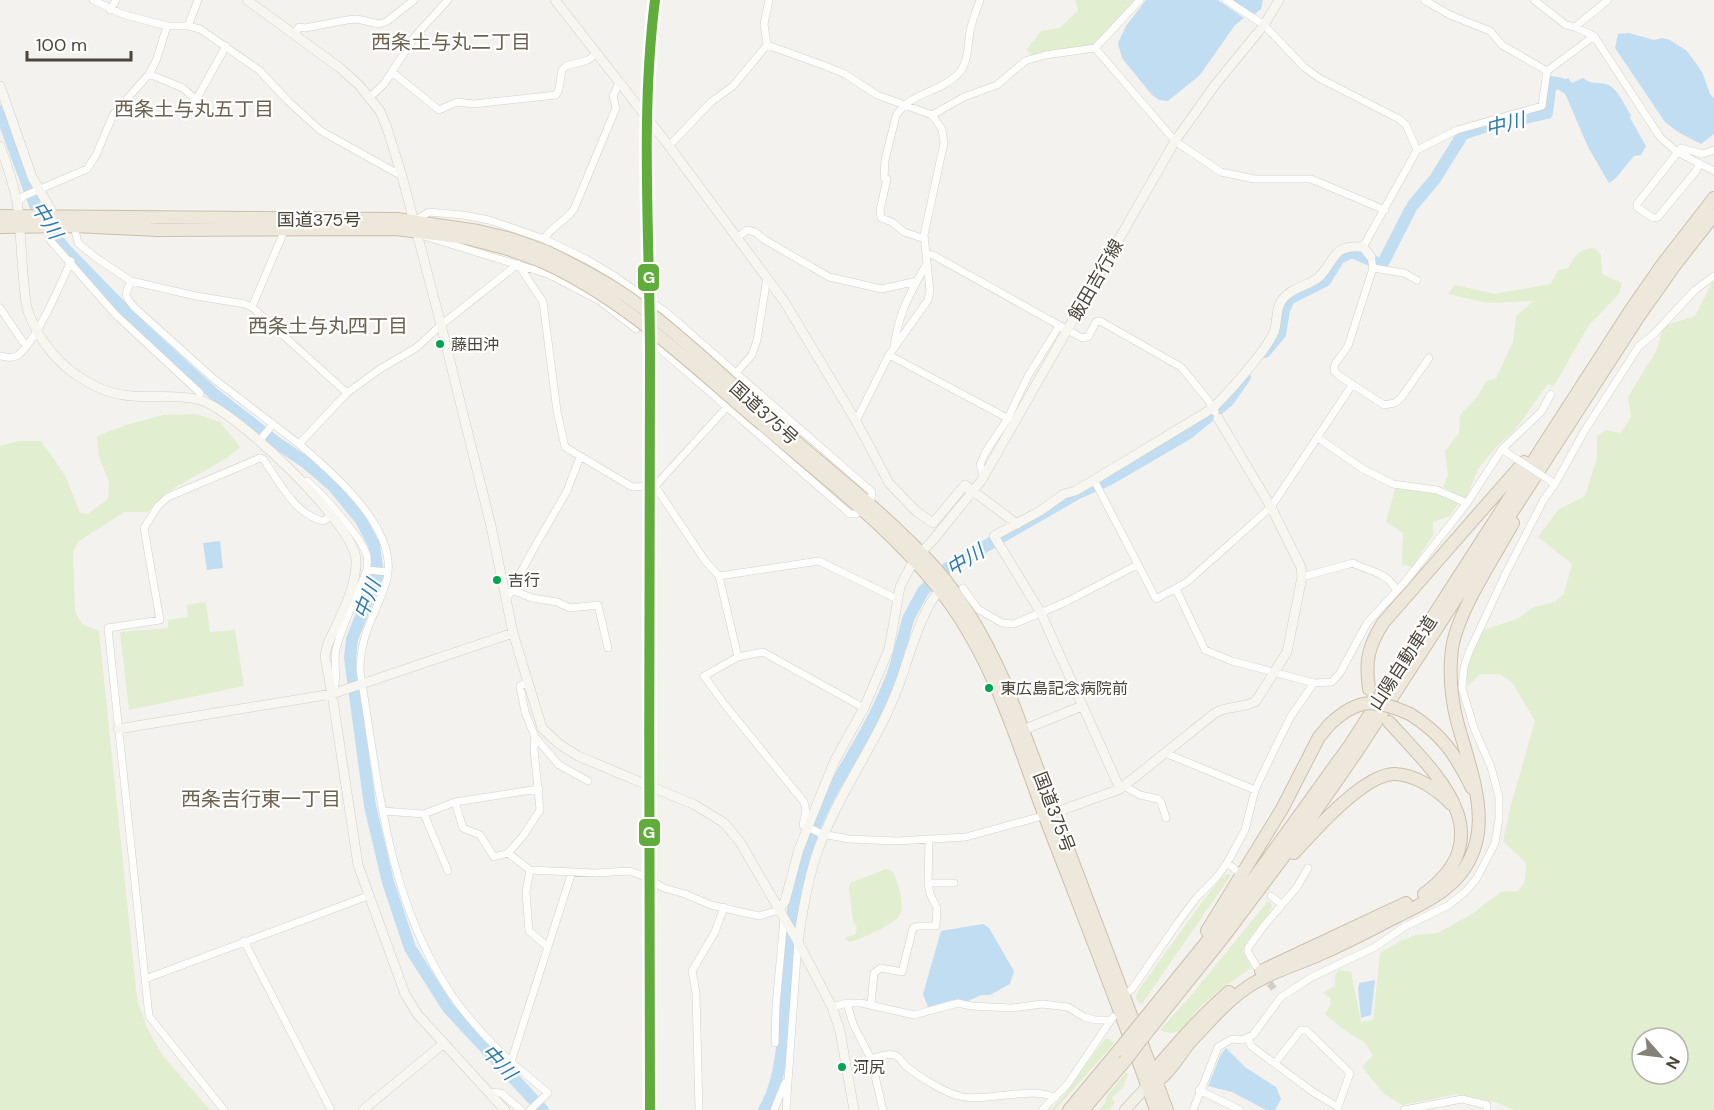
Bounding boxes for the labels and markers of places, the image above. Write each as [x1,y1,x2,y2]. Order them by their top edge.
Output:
place label: 藤田沖 [451,334,499,355]
marker: 藤田沖 [434,338,446,350]
place label: 吉行 [508,570,540,591]
marker: 吉行 [491,574,503,586]
place label: 東広島記念病院前 [1000,678,1128,699]
marker: 東広島記念病院前 [983,682,995,694]
place label: 河尻 [853,1057,885,1078]
marker: 河尻 [836,1061,848,1073]

